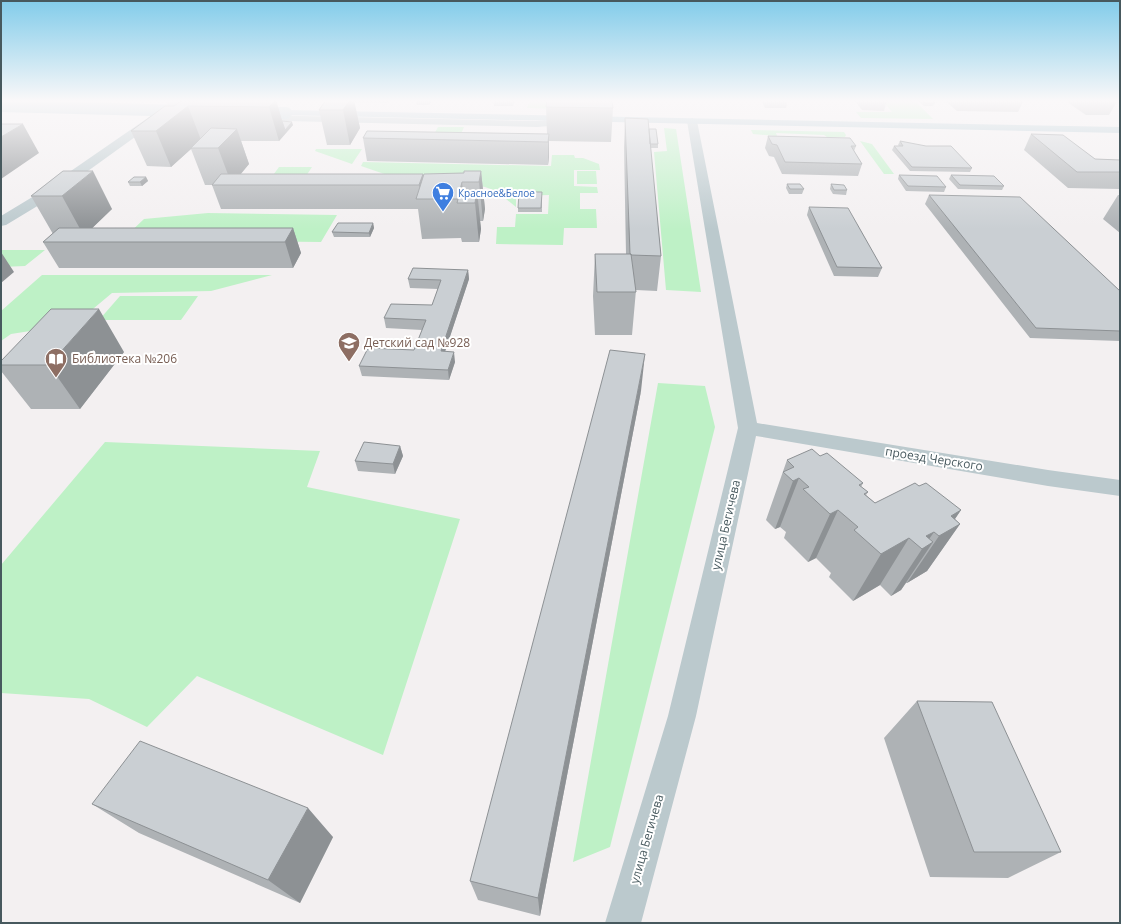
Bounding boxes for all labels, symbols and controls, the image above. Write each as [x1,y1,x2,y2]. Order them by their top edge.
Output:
supermarket icon: Красное&Белое [430,180,456,213]
place label: Красное&Белое [458,186,535,200]
school or university icon: Детский сад №928 [336,330,362,363]
place label: Детский сад №928 [364,334,470,351]
library icon: Библиотека №206 [43,346,69,379]
place label: Библиотека №206 [72,350,177,367]
street label: проезд Черского [884,442,984,475]
street label: улица Бегичева [707,478,744,572]
street label: улица Бегичева [626,792,667,886]

